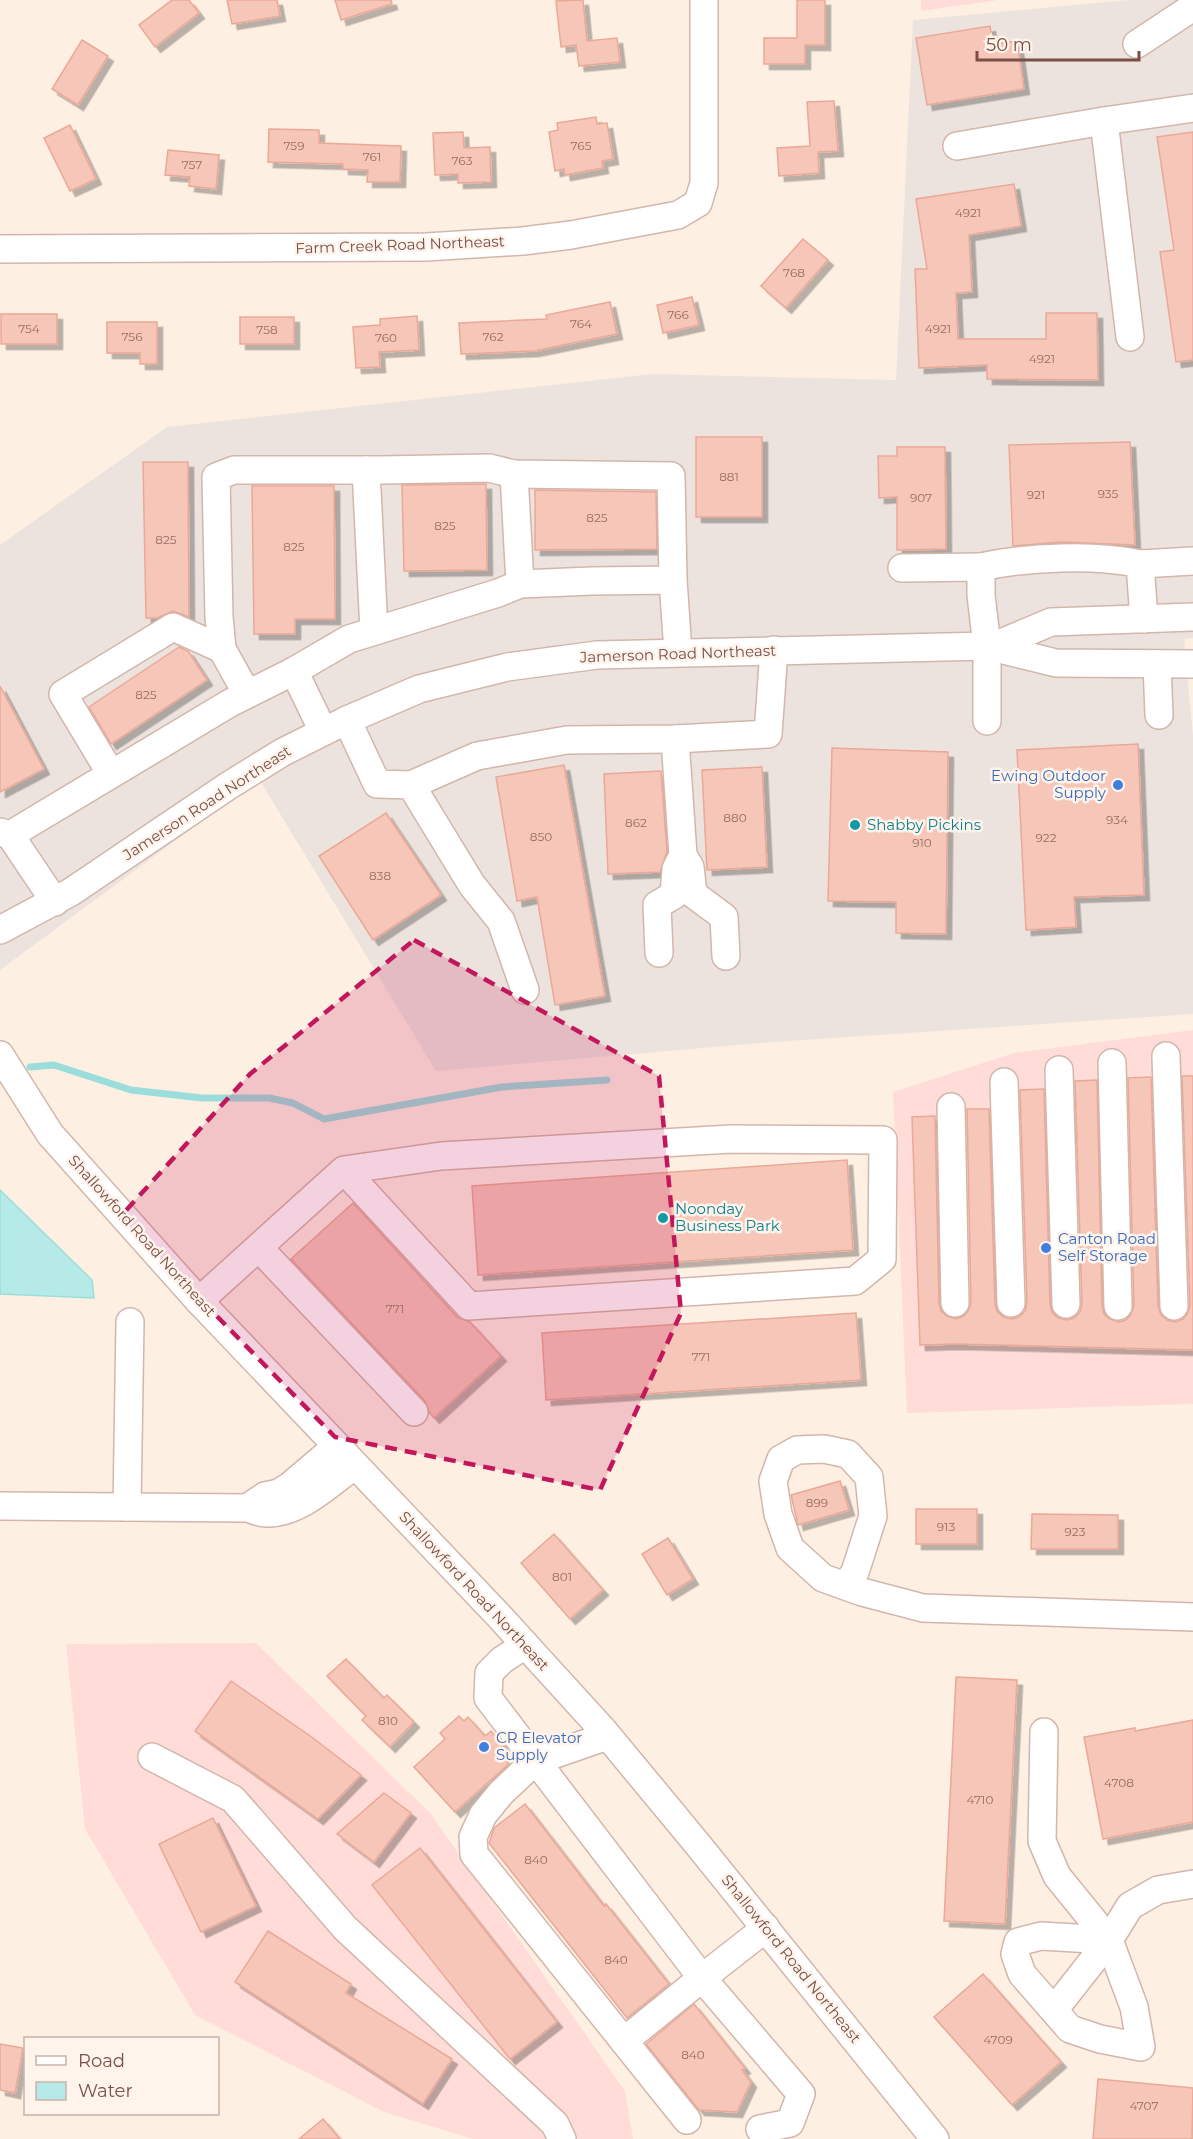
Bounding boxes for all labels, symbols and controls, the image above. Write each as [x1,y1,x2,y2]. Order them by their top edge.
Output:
scale bar [977,24,1139,62]
text: 50 m [986,34,1032,56]
house number: 759 [284,138,304,153]
house number: 765 [571,138,592,153]
house number: 761 [363,149,381,164]
house number: 763 [452,153,473,168]
house number: 757 [182,157,202,172]
house number: 4921 [955,205,981,220]
street label: Farm Creek Road Northeast [295,231,505,258]
house number: 768 [783,265,805,280]
house number: 766 [667,307,689,322]
house number: 764 [570,316,592,331]
house number: 754 [18,321,40,336]
house number: 4921 [925,321,951,336]
house number: 758 [256,322,278,337]
house number: 756 [122,329,142,344]
house number: 762 [483,329,504,344]
house number: 760 [375,330,397,345]
house number: 4921 [1029,351,1055,366]
house number: 881 [719,469,739,484]
house number: 935 [1098,486,1119,501]
house number: 921 [1027,487,1045,502]
house number: 907 [910,490,932,505]
house number: 825 [586,510,608,525]
house number: 825 [434,518,456,533]
house number: 825 [155,532,177,547]
house number: 825 [283,539,305,554]
street label: Jamerson Road Northeast [578,641,776,666]
house number: 825 [135,687,157,702]
street label: Jamerson Road Northeast [118,741,294,865]
place label: Ewing Outdoor Supply [991,766,1107,802]
marker: Ewing Outdoor Supply [1111,778,1125,792]
house number: 880 [723,810,747,825]
house number: 934 [1106,812,1128,827]
house number: 862 [625,815,647,830]
place label: Shabby Pickins [867,815,981,834]
marker: Shabby Pickins [848,818,862,832]
house number: 850 [530,829,552,844]
house number: 922 [1036,830,1057,845]
house number: 910 [912,835,932,850]
house number: 838 [369,868,391,883]
street label: Shallowford Road Northeast [65,1151,220,1321]
place label: Noonday Business Park [675,1199,780,1235]
marker: Noonday Business Park [656,1211,670,1225]
place label: Canton Road Self Storage [1058,1229,1156,1265]
marker: Canton Road Self Storage [1039,1241,1053,1255]
house number: 771 [386,1301,404,1316]
house number: 771 [692,1349,710,1364]
house number: 899 [806,1495,828,1510]
street label: Shallowford Road Northeast [395,1507,553,1674]
house number: 913 [937,1519,955,1534]
house number: 923 [1065,1524,1086,1539]
house number: 801 [552,1569,572,1584]
house number: 810 [378,1713,398,1728]
place label: CR Elevator Supply [496,1728,582,1764]
marker: CR Elevator Supply [477,1740,491,1754]
house number: 4708 [1104,1775,1134,1790]
house number: 4710 [967,1792,993,1807]
house number: 840 [524,1852,548,1867]
street label: Shallowford Road Northeast [718,1871,865,2047]
house number: 840 [604,1952,628,1967]
house number: 4709 [983,2032,1013,2047]
legend [24,2037,219,2115]
house number: 840 [681,2047,705,2062]
text: Road [78,2050,125,2072]
text: Water [78,2080,133,2102]
house number: 4707 [1129,2098,1159,2113]

